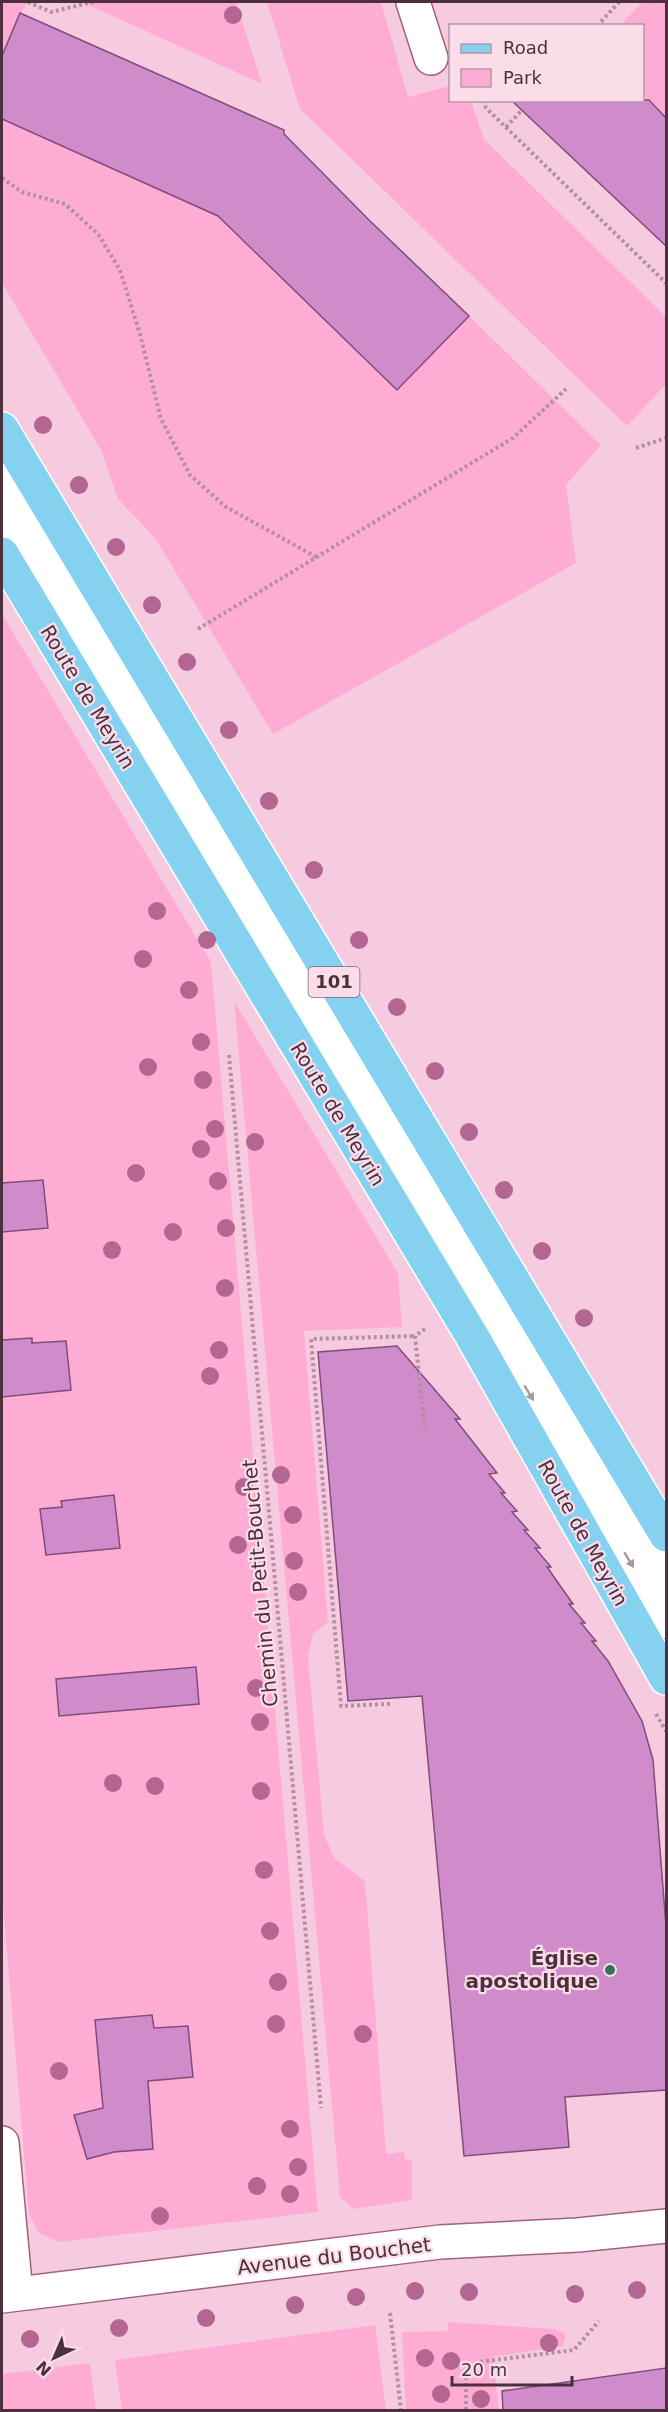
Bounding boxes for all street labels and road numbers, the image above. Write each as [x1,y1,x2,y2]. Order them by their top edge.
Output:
street label: Route de Meyrin [36,621,140,773]
road number: 101 [308,967,360,997]
street label: Route de Meyrin [286,1038,390,1190]
street label: Route de Meyrin [533,1456,633,1610]
street label: Chemin du Petit-Bouchet [237,1458,283,1708]
street label: Avenue du Bouchet [236,2232,432,2280]

